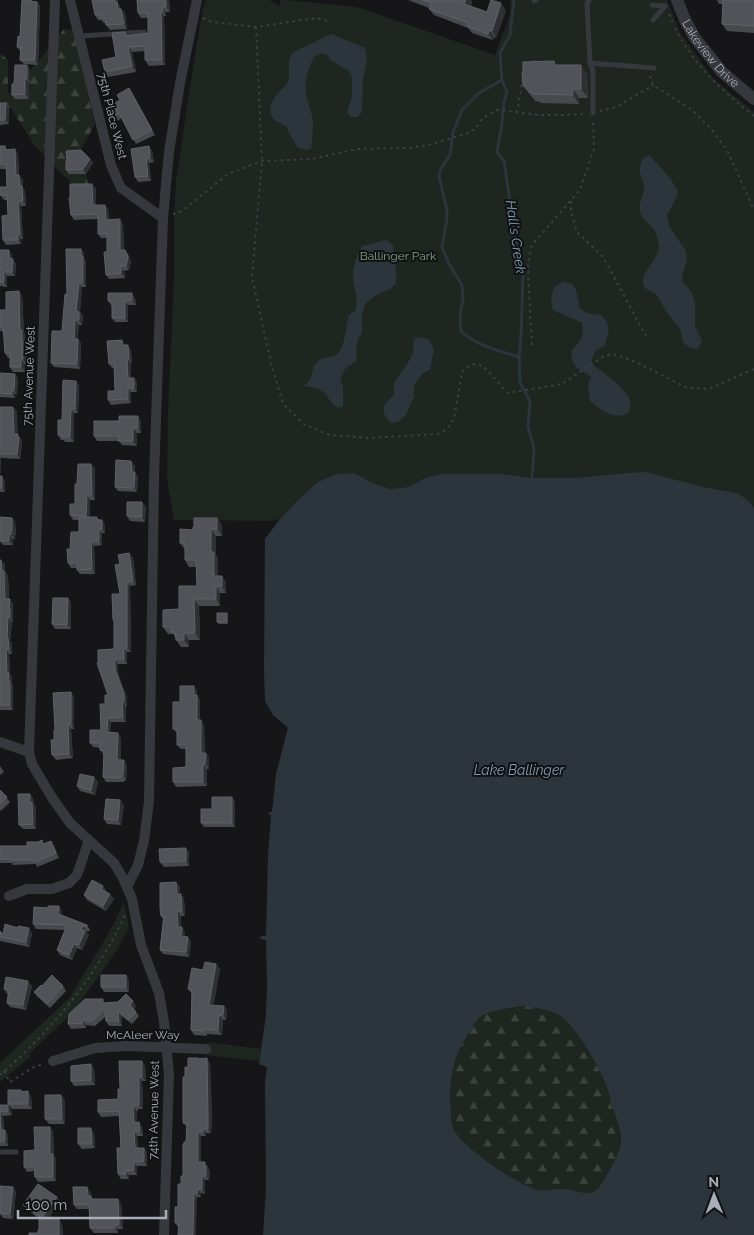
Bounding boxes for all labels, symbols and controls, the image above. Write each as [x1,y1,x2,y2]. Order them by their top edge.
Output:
street label: Lakeview Drive [679,17,742,90]
street label: 75th Place West [94,71,130,161]
water label: Hall's Creek [503,199,529,275]
park label: Ballinger Park [360,249,437,263]
street label: 75th Avenue West [20,326,38,426]
water label: Lake Ballinger [474,762,565,778]
street label: McAleer Way [106,1028,180,1042]
street label: 74th Avenue West [146,1060,162,1160]
north arrow [689,1170,739,1220]
text: N [708,1174,719,1190]
scale bar [18,1188,165,1220]
text: 100 m [25,1196,67,1214]

